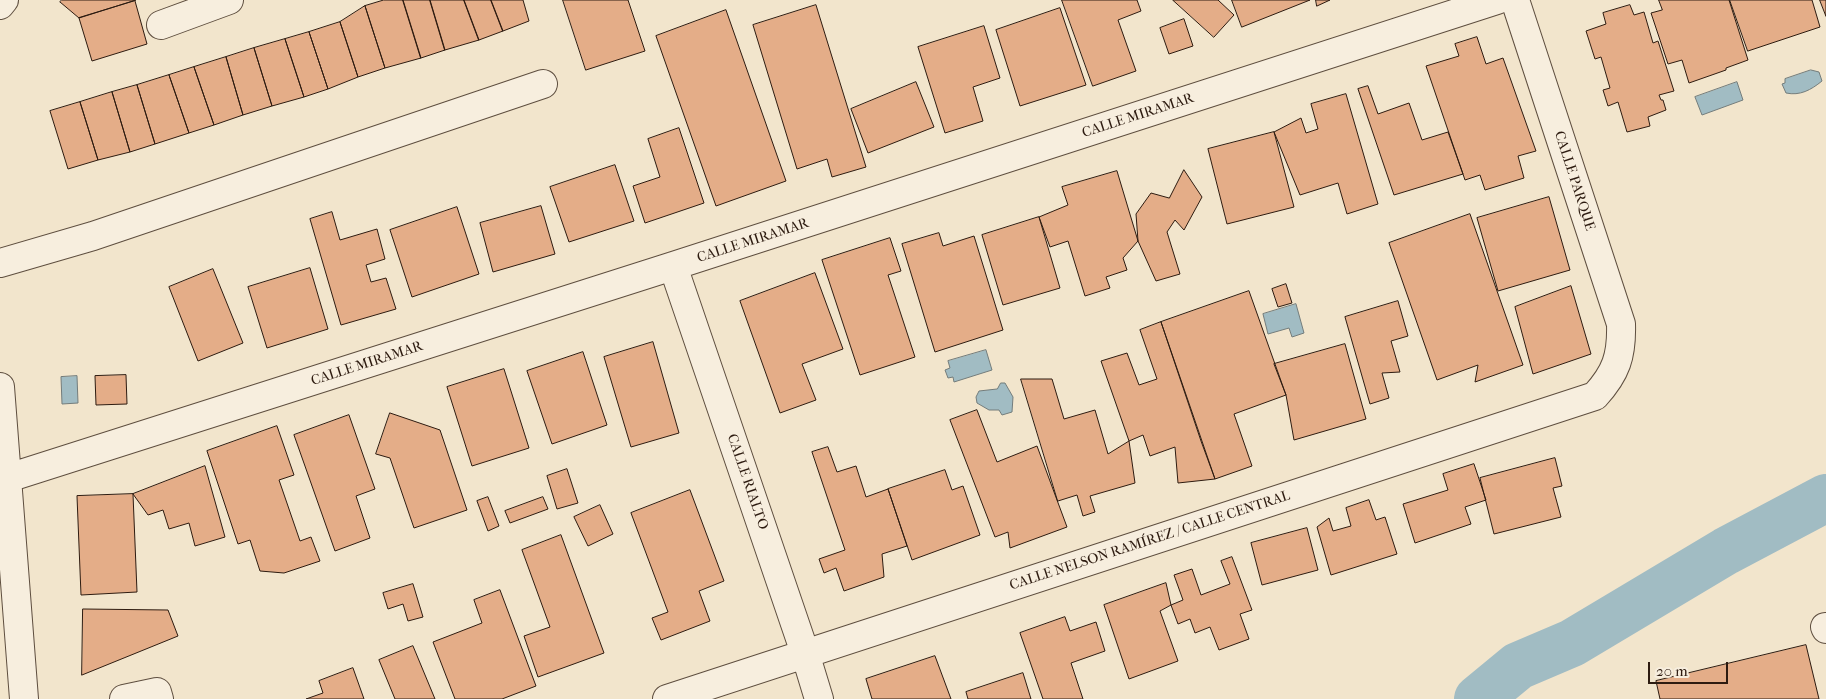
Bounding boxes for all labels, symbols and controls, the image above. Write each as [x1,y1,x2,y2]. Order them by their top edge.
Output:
street label: CALLE MIRAMAR [1080,90,1196,142]
street label: CALLE PARQUE [1550,129,1598,233]
street label: CALLE MIRAMAR [695,215,811,267]
street label: CALLE MIRAMAR [309,338,425,390]
street label: CALLE RIALTO [723,432,771,532]
street label: CALLE NELSON RAMÍREZ / CALLE CENTRAL [1008,488,1292,594]
scale bar [1651,652,1731,684]
text: 20 m [1656,662,1688,680]

